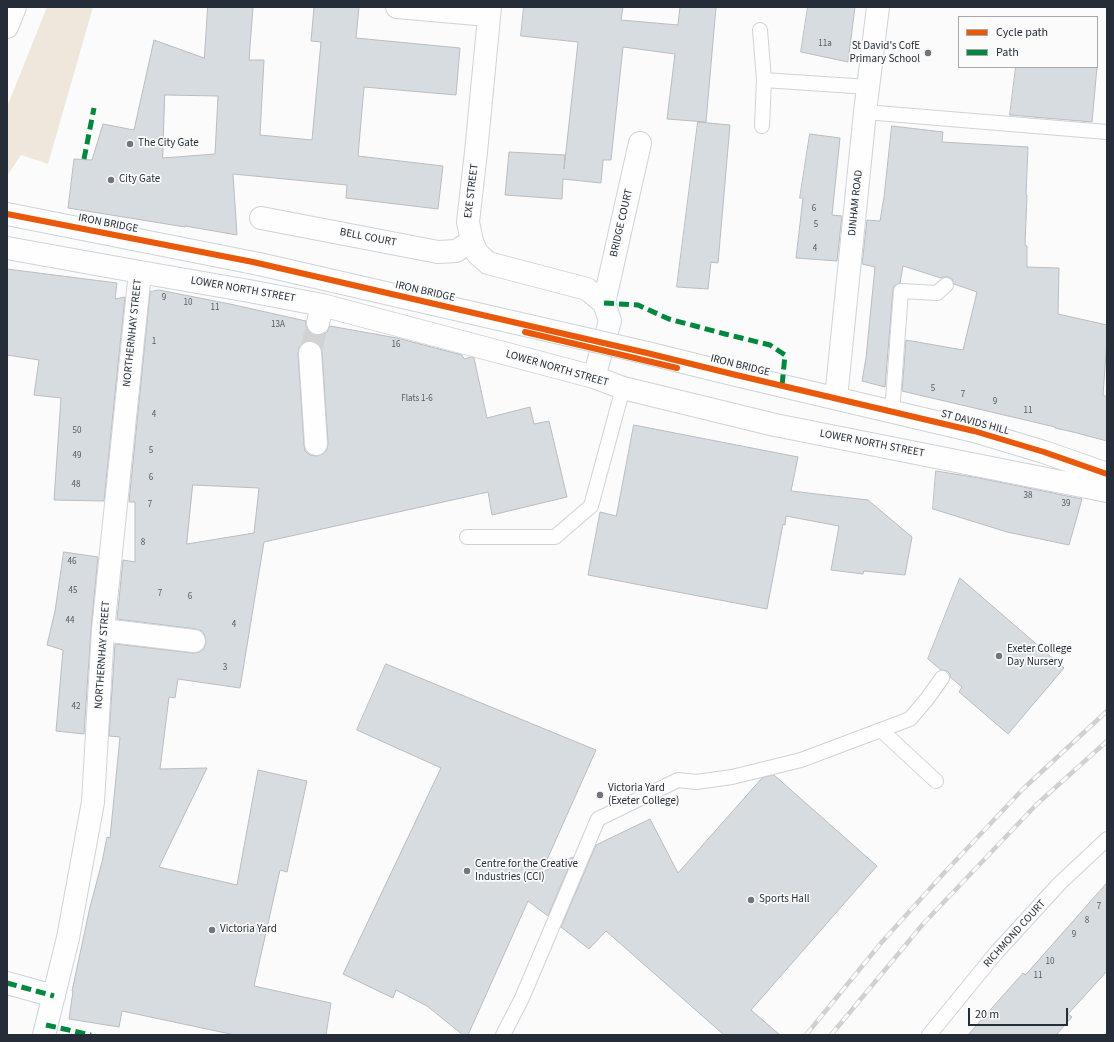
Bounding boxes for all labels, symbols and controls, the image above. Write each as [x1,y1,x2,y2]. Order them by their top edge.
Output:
legend [958,16,1098,68]
text: Cycle path [996,24,1048,41]
house number: 11a [818,39,832,49]
place label: St David's CofE Primary School [850,40,920,66]
text: Path [996,44,1019,61]
marker: St David's CofE Primary School [923,48,933,58]
place label: The City Gate [138,137,199,151]
marker: The City Gate [125,139,135,149]
street label: EXE STREET [462,163,482,219]
street label: DINHAM ROAD [846,169,866,237]
place label: City Gate [119,173,160,187]
marker: City Gate [106,175,116,185]
street label: BRIDGE COURT [608,188,636,258]
house number: 6 [812,204,816,214]
street label: IRON BRIDGE [77,212,139,236]
house number: 5 [814,220,818,230]
street label: BELL COURT [339,226,397,250]
house number: 4 [813,244,817,254]
street label: LOWER NORTH STREET [190,274,296,306]
street label: NORTHERNHAY STREET [121,278,145,388]
street label: IRON BRIDGE [394,279,456,305]
house number: 9 [162,293,166,303]
house number: 10 [184,298,192,308]
house number: 11 [211,303,219,313]
house number: 13A [271,320,285,330]
house number: 1 [152,337,156,347]
house number: 16 [392,340,400,350]
street label: LOWER NORTH STREET [504,348,610,390]
street label: IRON BRIDGE [709,352,771,380]
house number: 5 [931,384,935,394]
house number: 7 [961,390,965,400]
house number: Flats 1-6 [401,394,433,404]
house number: 9 [993,397,997,407]
house number: 11 [1024,406,1032,416]
street label: ST DAVIDS HILL [939,408,1011,438]
house number: 4 [152,410,156,420]
house number: 50 [73,426,81,436]
street label: LOWER NORTH STREET [819,427,925,461]
house number: 5 [149,446,153,456]
house number: 49 [73,451,81,461]
house number: 6 [149,473,153,483]
house number: 48 [72,480,80,490]
house number: 38 [1024,491,1032,501]
house number: 39 [1062,499,1070,509]
house number: 7 [148,500,152,510]
house number: 8 [141,538,145,548]
house number: 46 [68,557,76,567]
house number: 45 [69,586,77,596]
house number: 7 [158,589,162,599]
house number: 6 [188,592,192,602]
street label: NORTHERNHAY STREET [93,600,113,710]
house number: 44 [66,616,74,626]
house number: 4 [232,620,236,630]
place label: Exeter College Day Nursery [1007,643,1072,669]
marker: Exeter College Day Nursery [994,651,1004,661]
house number: 3 [223,663,227,673]
house number: 42 [72,702,80,712]
place label: Victoria Yard (Exeter College) [608,782,679,808]
marker: Victoria Yard (Exeter College) [595,790,605,800]
place label: Centre for the Creative Industries (CCI) [475,858,578,884]
marker: Centre for the Creative Industries (CCI) [462,866,472,876]
place label: Sports Hall [759,893,810,907]
marker: Sports Hall [746,895,756,905]
street label: RICHMOND COURT [981,897,1049,971]
house number: 7 [1097,902,1101,912]
house number: 8 [1085,916,1089,926]
place label: Victoria Yard [220,923,277,937]
marker: Victoria Yard [207,925,217,935]
house number: 9 [1072,930,1076,940]
house number: 10 [1046,957,1054,967]
house number: 11 [1034,971,1042,981]
scale bar [970,1000,1070,1026]
text: 20 m [975,1006,999,1023]

